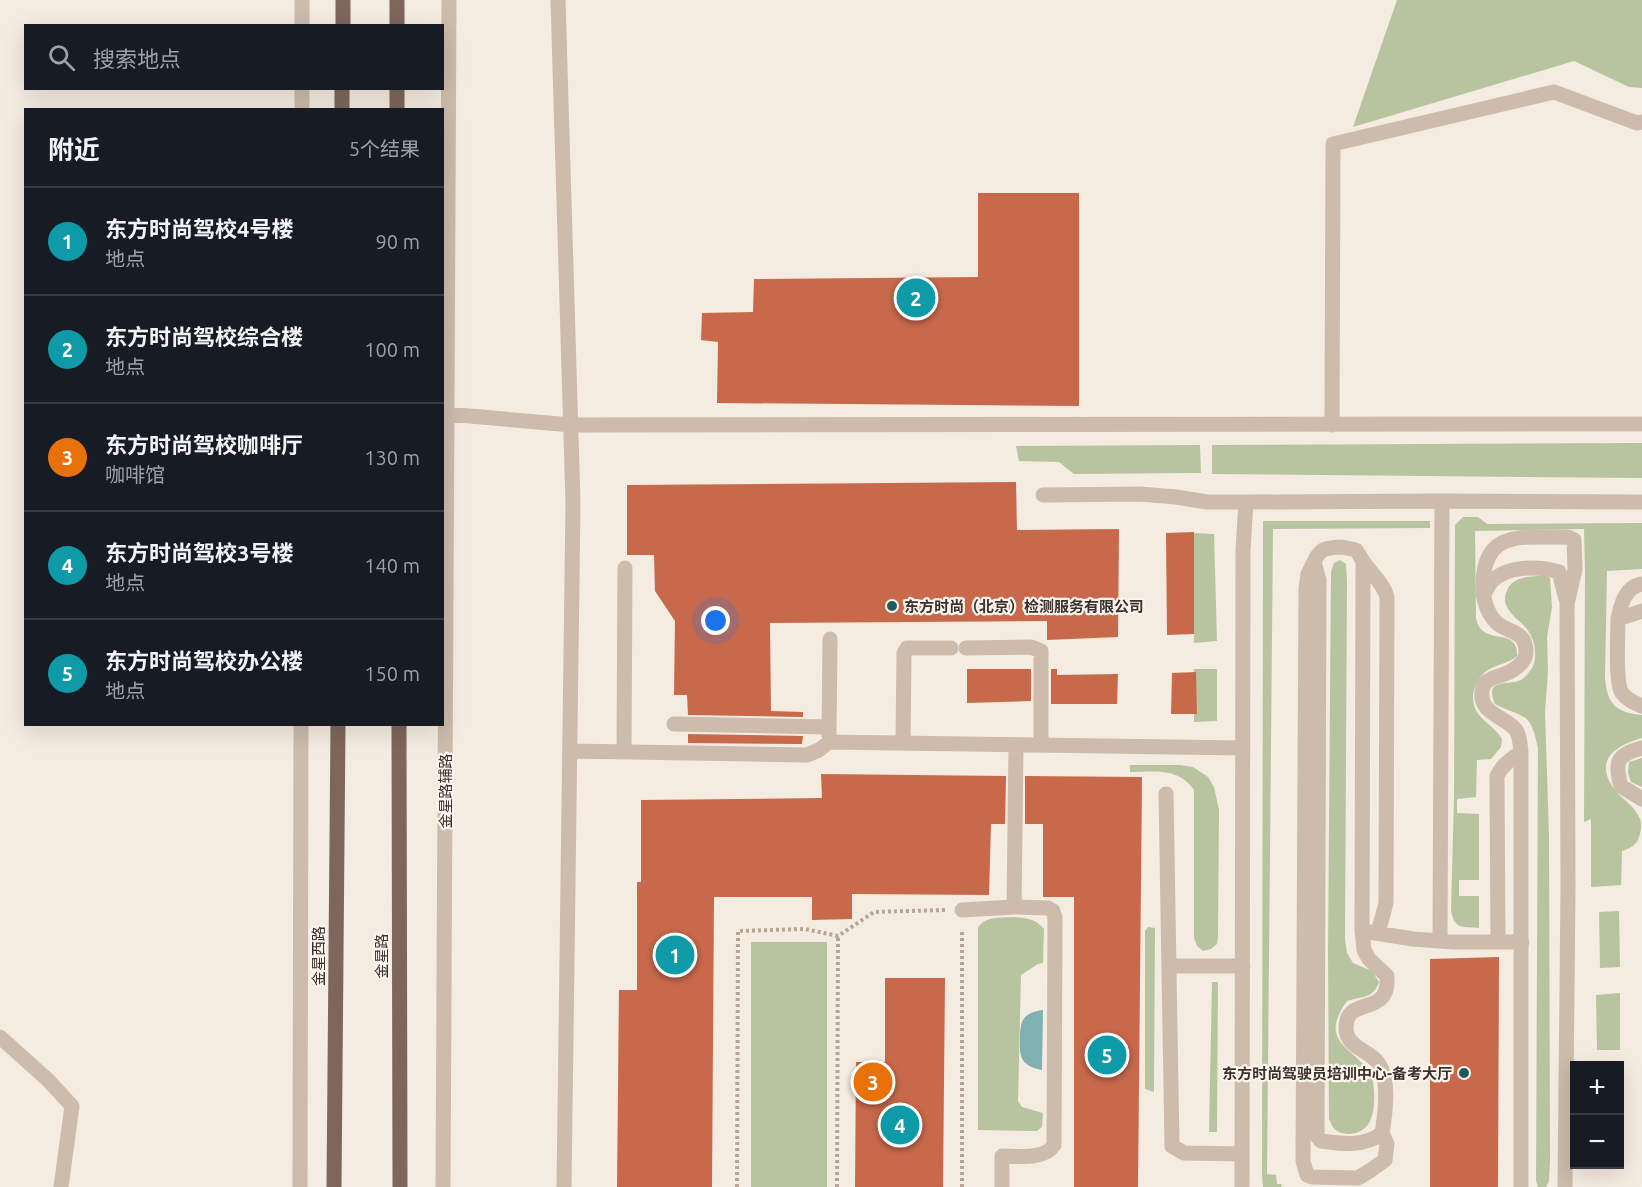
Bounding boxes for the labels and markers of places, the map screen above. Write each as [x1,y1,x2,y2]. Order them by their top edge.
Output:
pin: 2 [896,276,936,320]
place label: 东方时尚（北京）检测服务有限公司 [904,598,1144,615]
marker: 东方时尚（北京）检测服务有限公司 [885,599,899,613]
pin: 1 [656,932,694,978]
pin: 5 [1088,1032,1126,1078]
pin: 3 [854,1060,892,1104]
place label: 东方时尚驾驶员培训中心-备考大厅 [1222,1065,1452,1082]
marker: 东方时尚驾驶员培训中心-备考大厅 [1457,1066,1471,1080]
pin: 4 [880,1102,920,1148]

